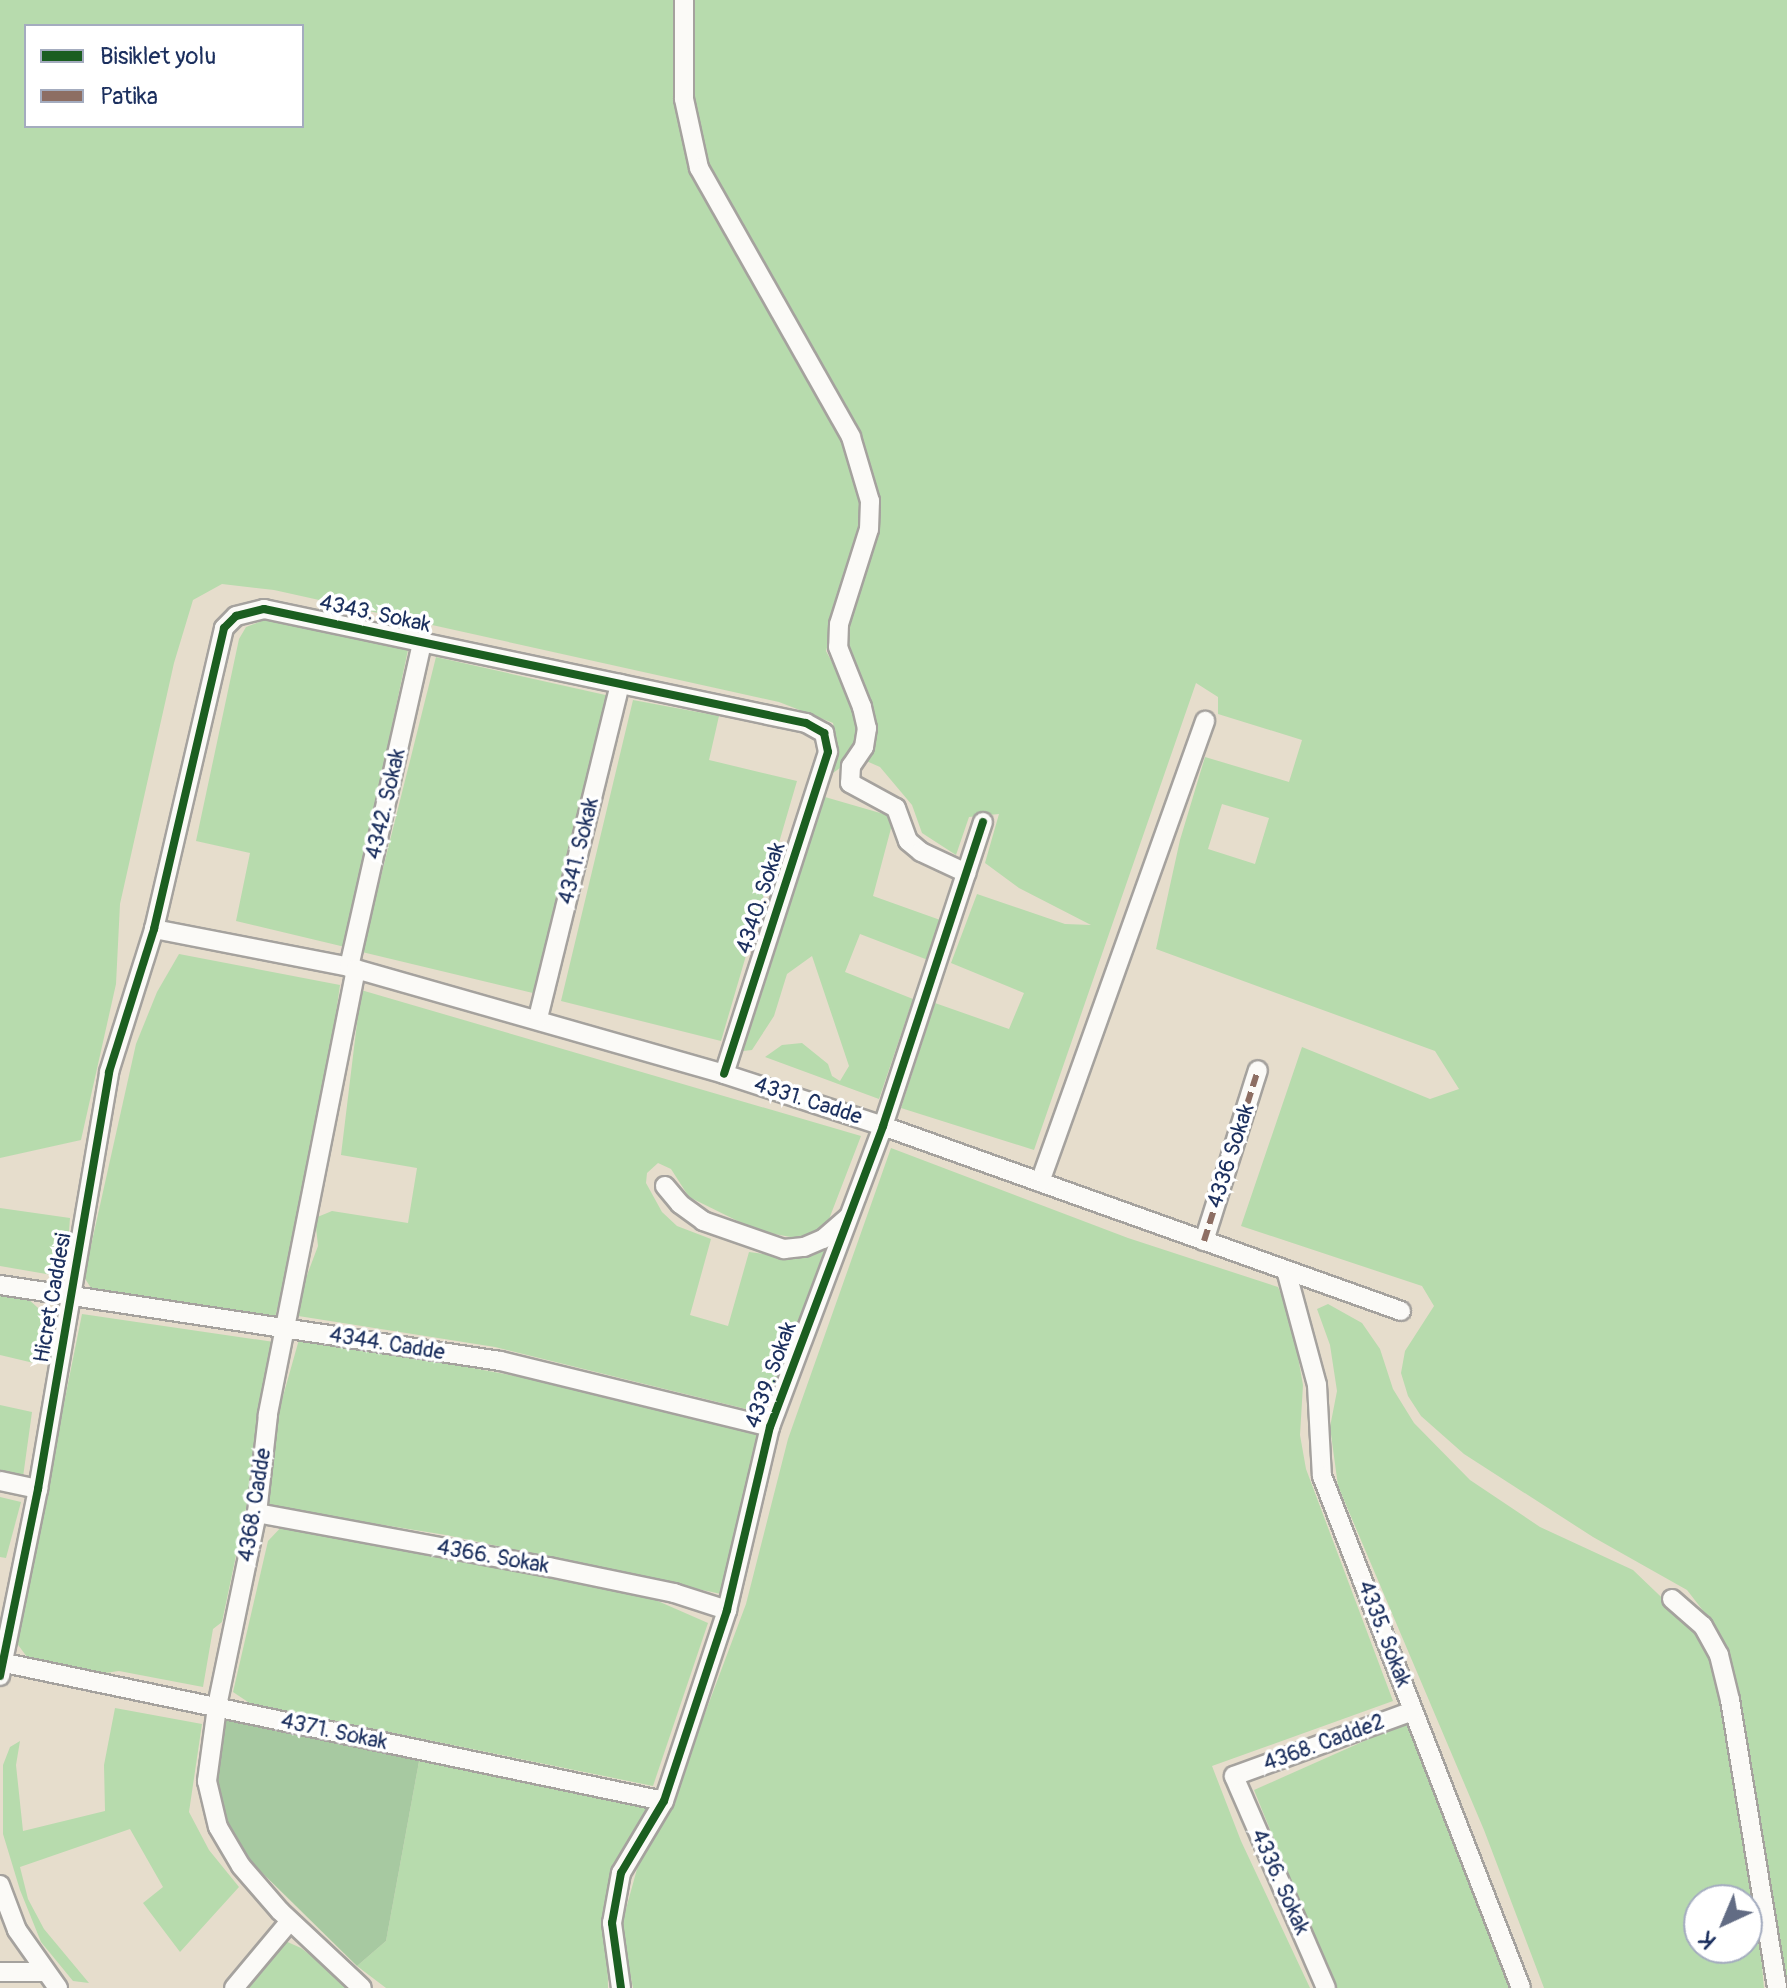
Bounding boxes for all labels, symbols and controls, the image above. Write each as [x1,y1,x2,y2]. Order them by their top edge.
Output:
legend [24,24,304,128]
text: Bisiklet yolu [100,42,216,71]
text: Patika [100,82,158,111]
street label: 4343. Sokak [317,589,433,639]
street label: 4342. Sokak [360,746,412,862]
street label: 4341. Sokak [553,795,605,907]
street label: 4340. Sokak [731,839,791,957]
street label: 4331. Cadde [751,1071,865,1131]
street label: 4336 Sokak [1202,1101,1260,1211]
street label: Hicret Caddesi [29,1231,77,1365]
street label: 4339. Sokak [740,1318,802,1432]
street label: 4344. Cadde [327,1322,447,1366]
street label: 4368. Cadde [233,1446,277,1564]
street label: 4366. Sokak [435,1534,551,1580]
street label: 4335. Sokak [1352,1577,1416,1691]
street label: 4371. Sokak [278,1708,390,1756]
street label: 4368. Cadde2 [1260,1709,1388,1777]
street label: 4336. Sokak [1245,1825,1315,1939]
north arrow [1683,1884,1763,1964]
text: K [1693,1925,1722,1955]

